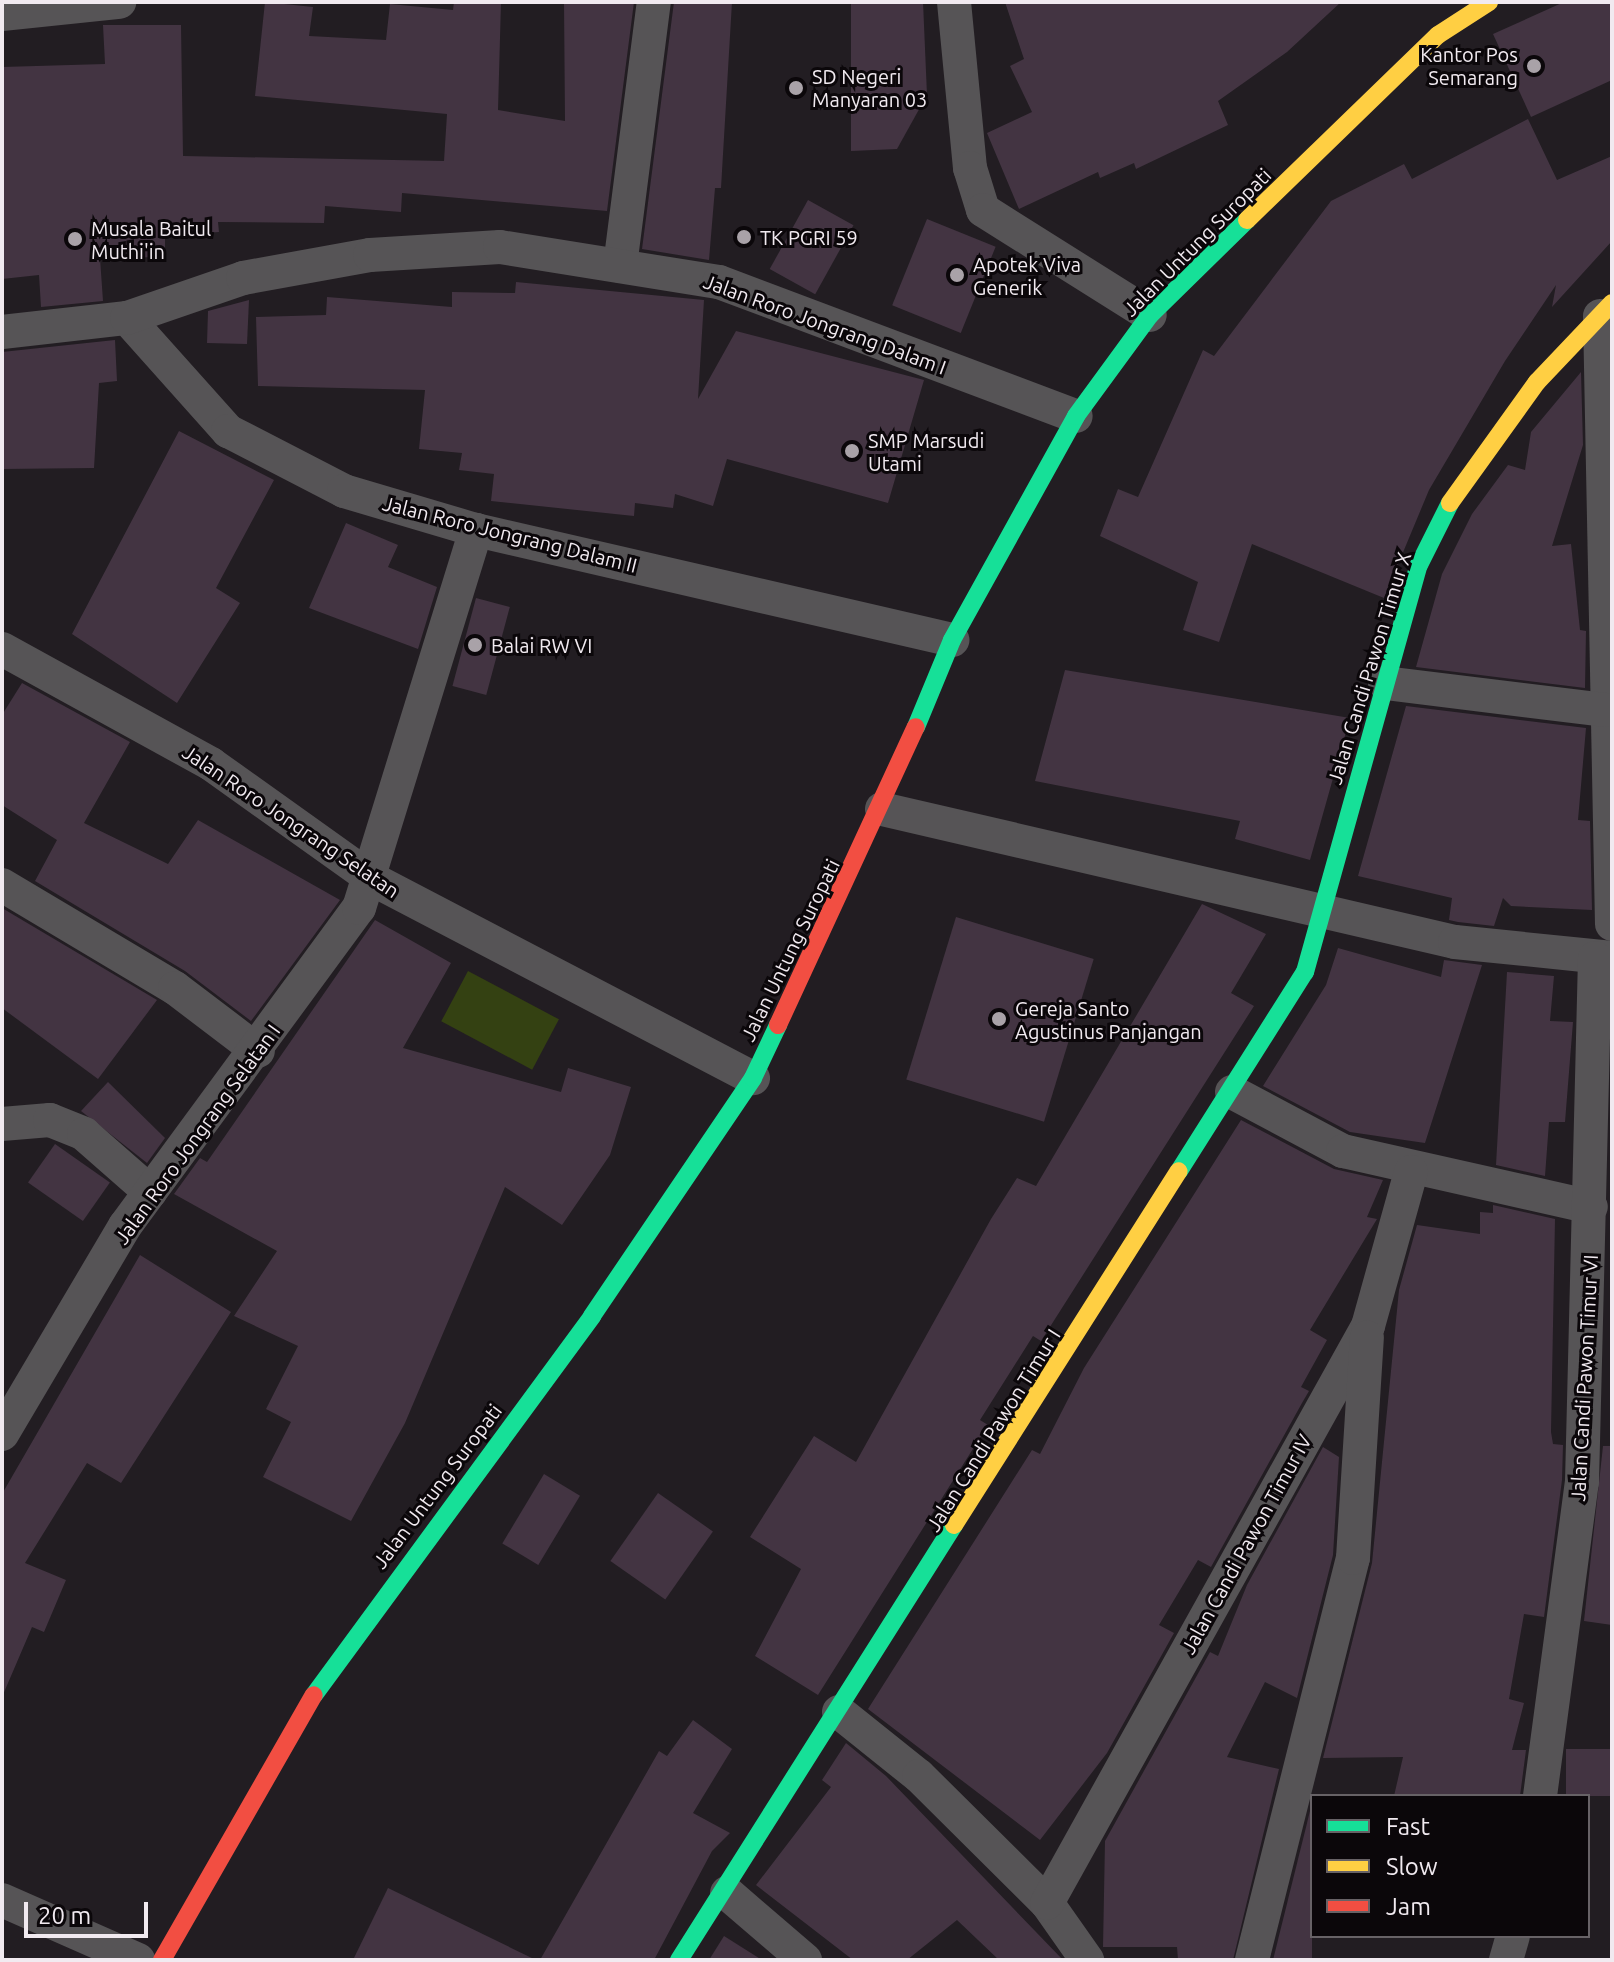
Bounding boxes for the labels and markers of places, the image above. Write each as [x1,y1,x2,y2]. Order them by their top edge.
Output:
place label: Kantor Pos Semarang [1420,42,1518,89]
marker: Kantor Pos Semarang [1525,57,1543,75]
place label: SD Negeri Manyaran 03 [812,64,927,111]
marker: SD Negeri Manyaran 03 [787,79,805,97]
place label: Musala Baitul Muthi'in [91,216,211,263]
place label: TK PGRI 59 [760,225,858,249]
marker: TK PGRI 59 [735,228,753,246]
marker: Musala Baitul Muthi'in [66,230,84,248]
place label: Apotek Viva Generik [973,252,1081,299]
marker: Apotek Viva Generik [948,266,966,284]
place label: SMP Marsudi Utami [868,428,984,475]
marker: SMP Marsudi Utami [843,442,861,460]
place label: Balai RW VI [491,633,592,657]
marker: Balai RW VI [466,636,484,654]
place label: Gereja Santo Agustinus Panjangan [1015,996,1202,1043]
marker: Gereja Santo Agustinus Panjangan [990,1010,1008,1028]

